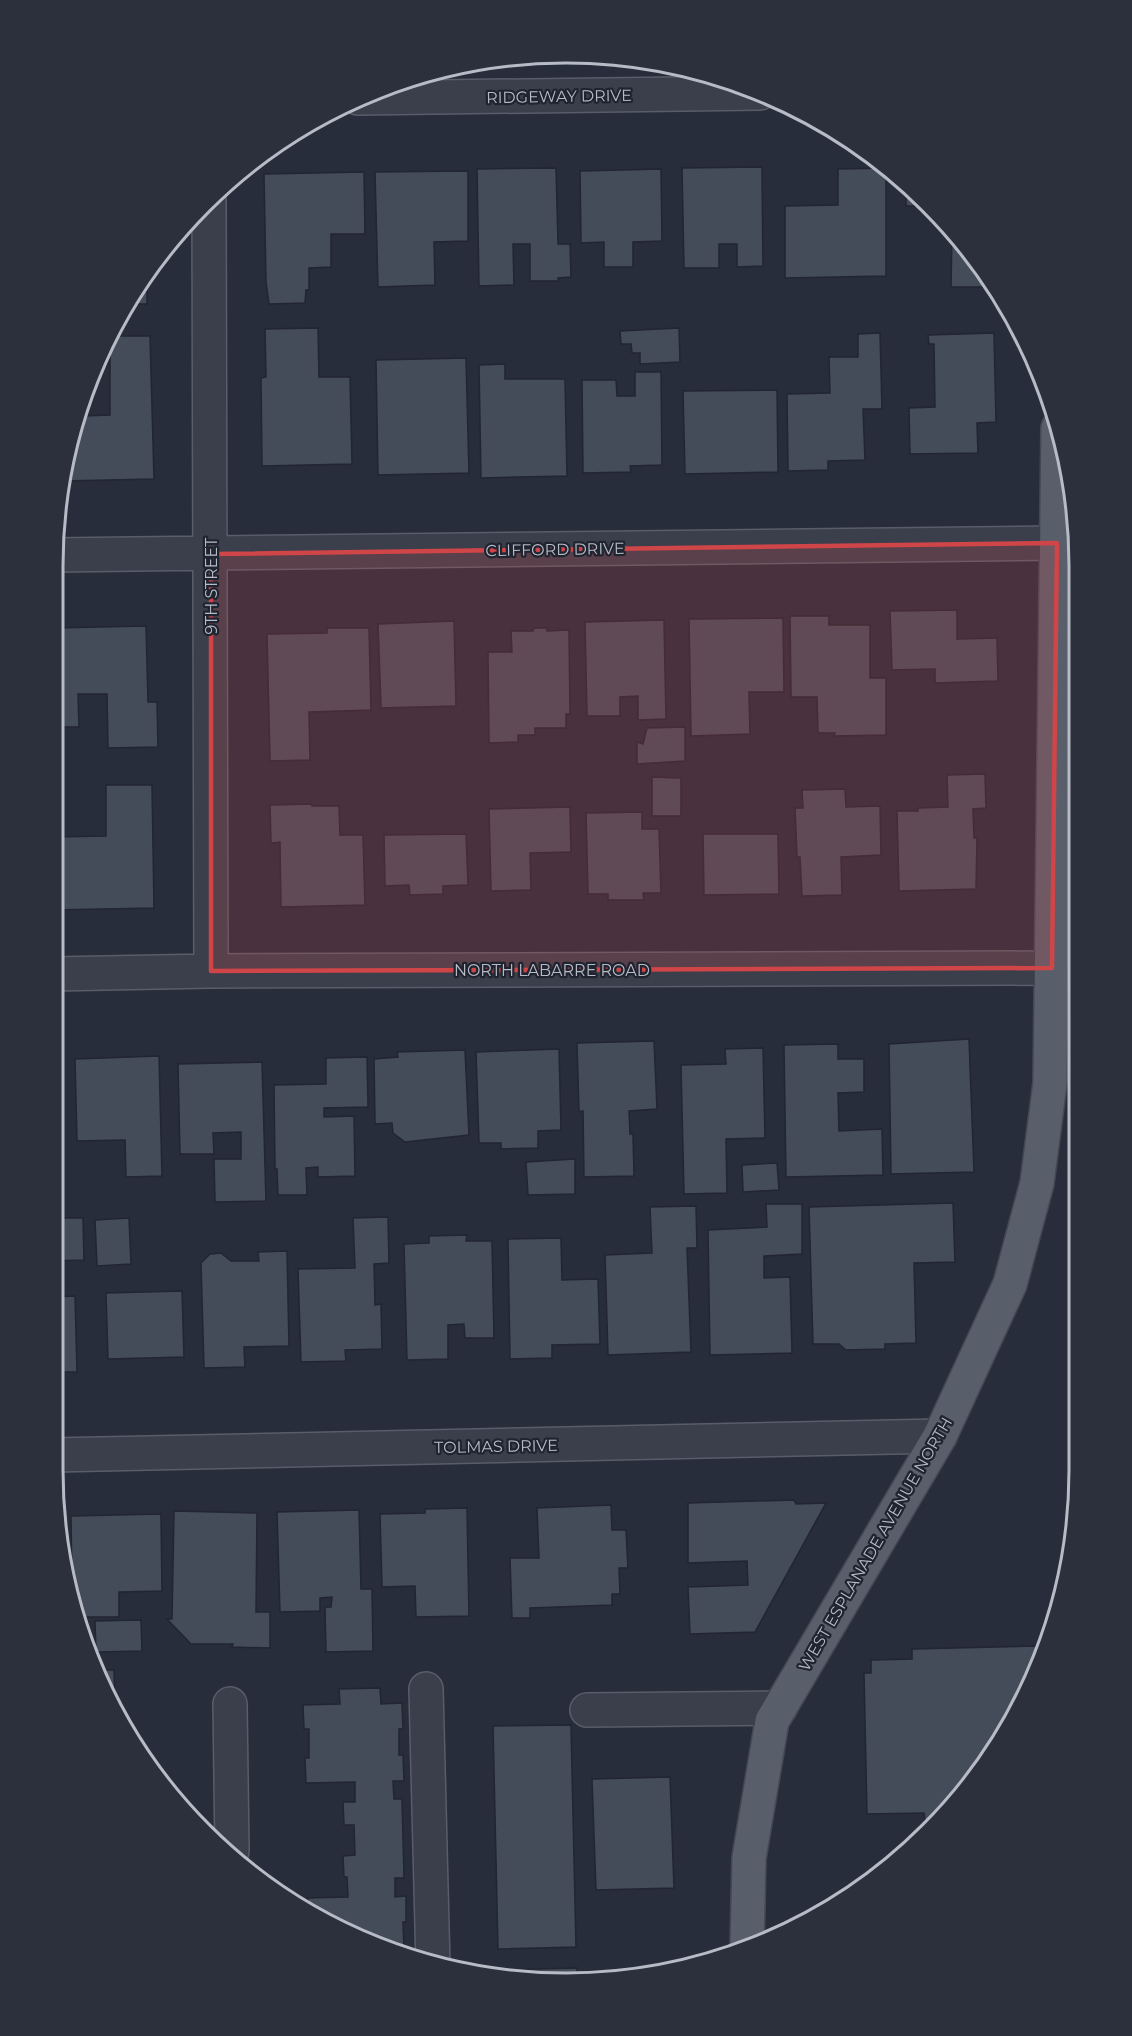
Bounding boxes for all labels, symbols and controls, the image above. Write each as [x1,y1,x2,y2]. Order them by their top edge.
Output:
street label: RIDGEWAY DRIVE [486,86,632,107]
street label: 9TH STREET [202,537,221,634]
street label: CLIFFORD DRIVE [485,539,625,560]
street label: NORTH LABARRE ROAD [454,961,650,980]
street label: WEST ESPLANADE AVENUE NORTH [795,1414,956,1674]
street label: TOLMAS DRIVE [434,1436,558,1457]

